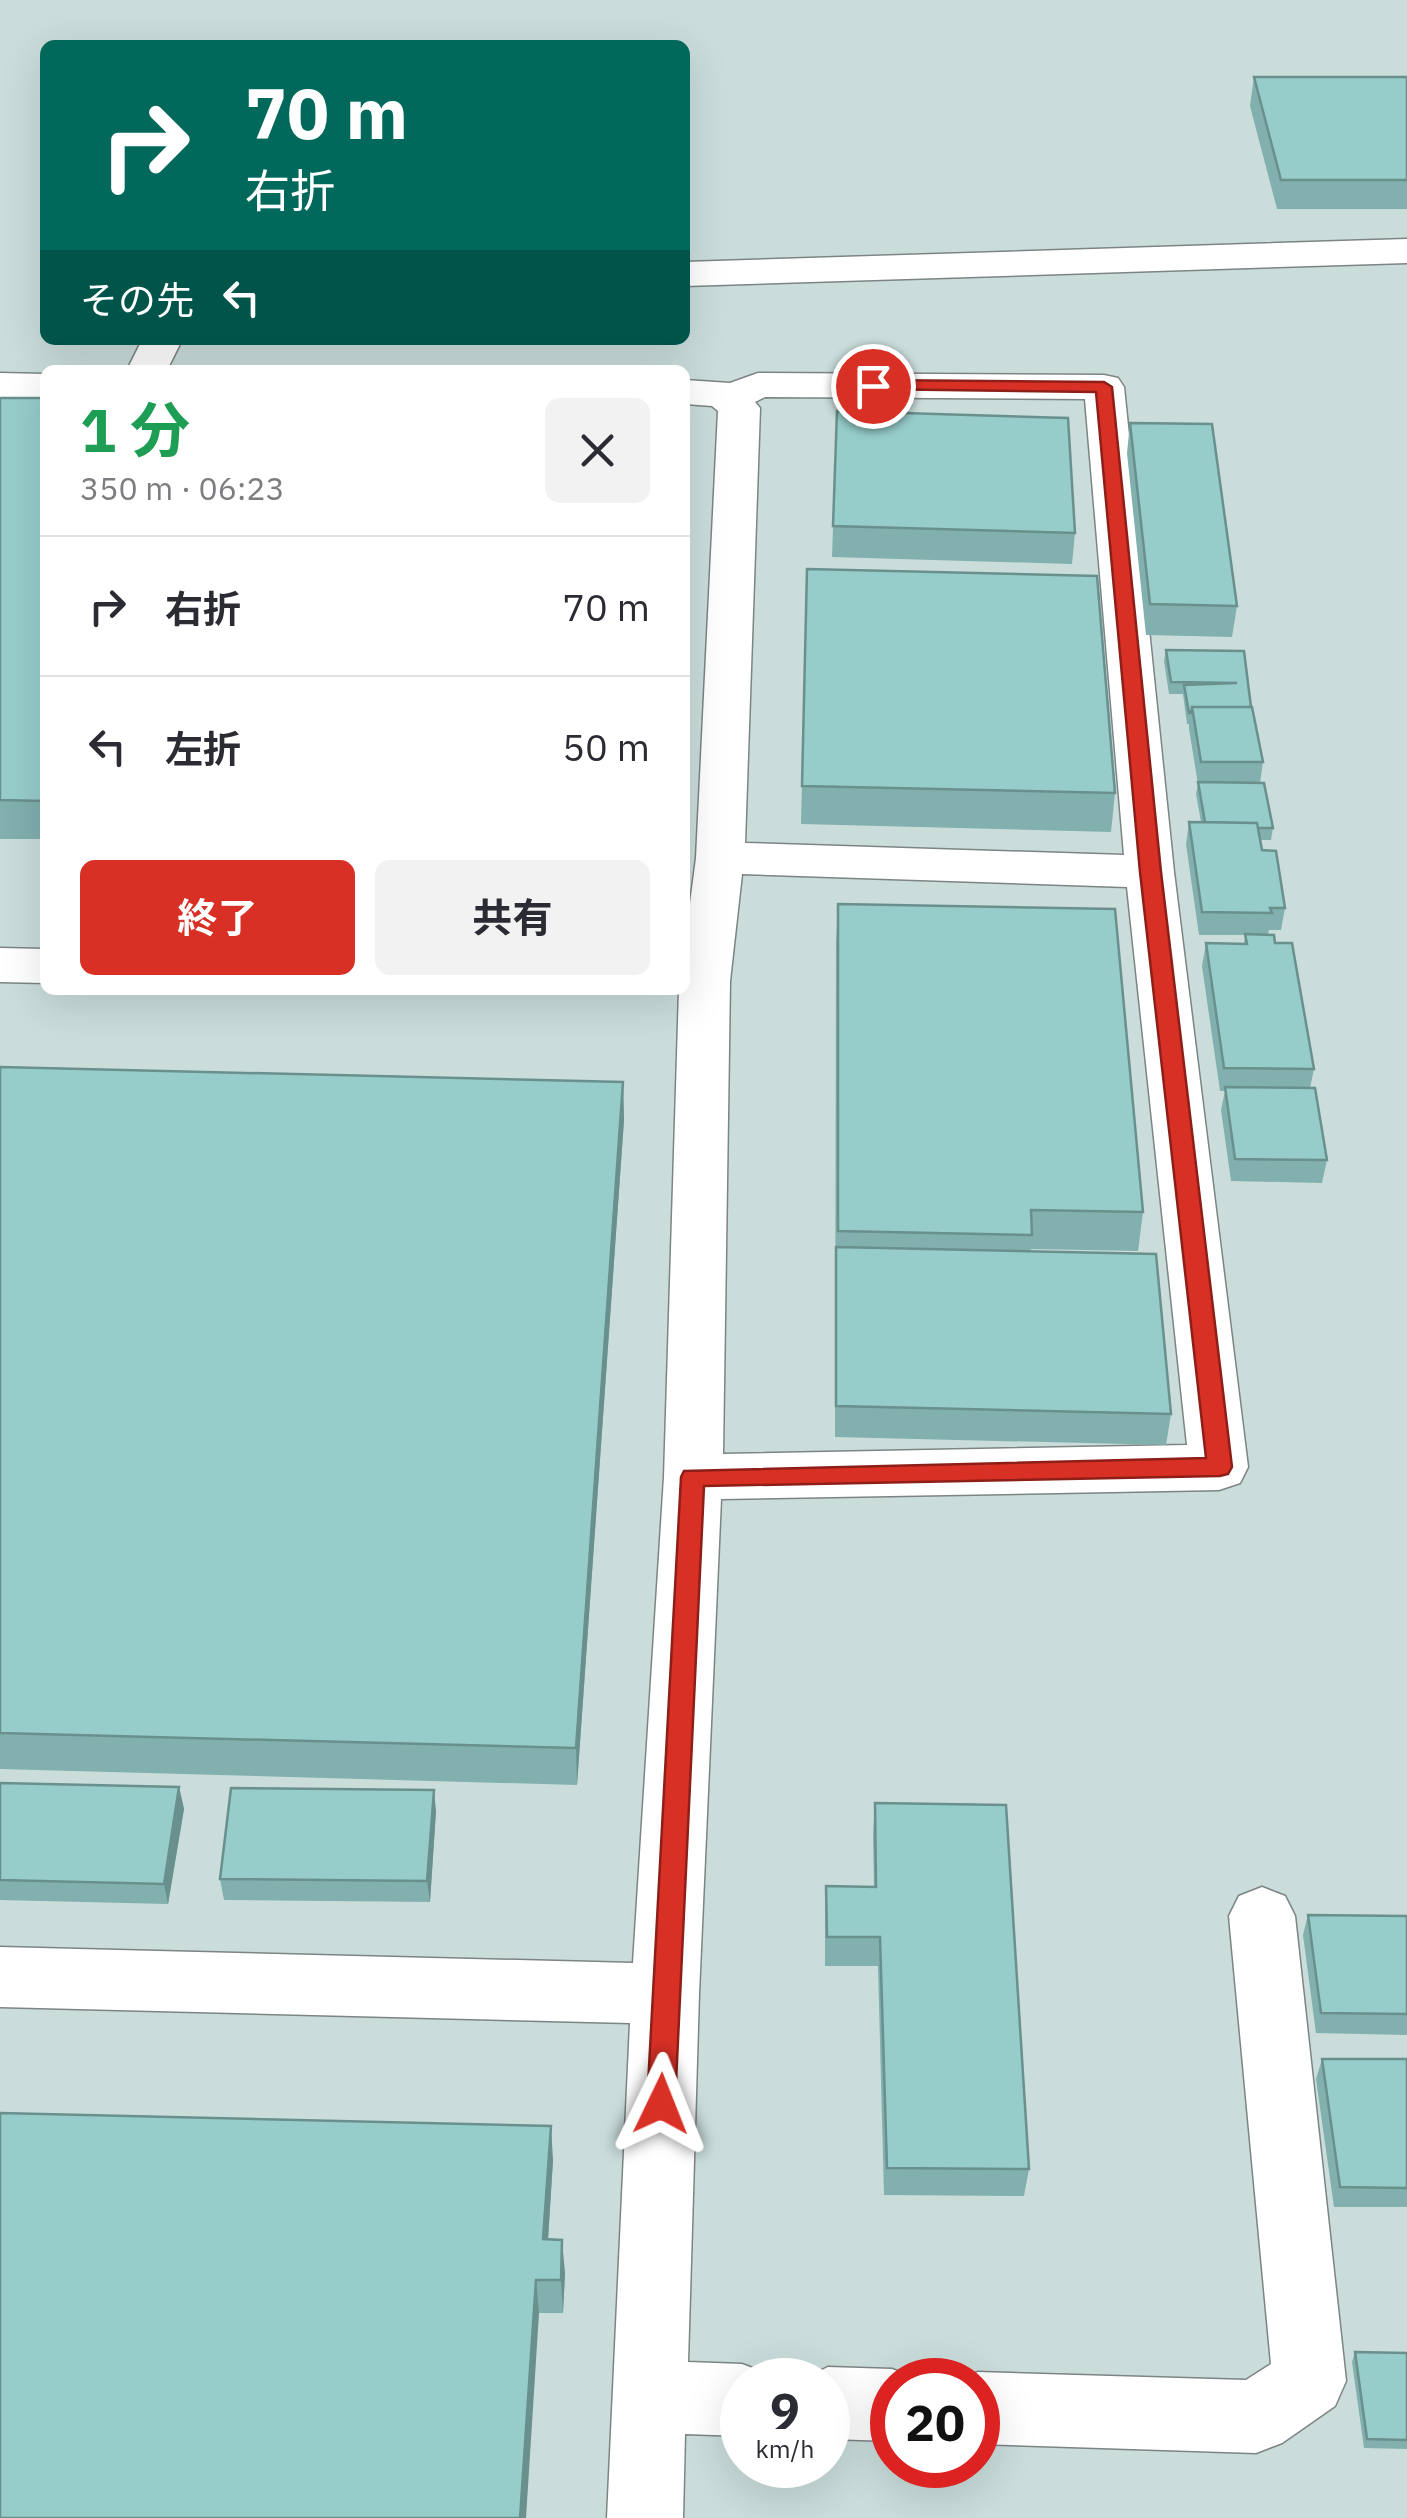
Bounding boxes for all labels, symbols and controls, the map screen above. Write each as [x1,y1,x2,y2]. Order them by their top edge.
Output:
text: 70 m [245,67,408,158]
icon: right [80,80,210,210]
text: 右折 [245,161,335,219]
icon: left [214,270,269,325]
text: その先 [80,275,194,324]
pin [831,344,916,429]
icon: arrive [846,359,901,414]
text: 1 分 [80,390,190,469]
button: close [545,398,650,503]
text: 350 m · 06:23 [80,467,285,509]
icon: right [80,579,135,634]
text: 70 m [562,582,650,631]
text: 右折 [165,584,241,633]
icon: left [80,719,135,774]
text: 50 m [562,722,650,771]
text: 左折 [165,724,241,773]
button: 終了 [80,860,355,975]
button: 共有 [375,860,650,975]
position arrow [609,2052,713,2156]
speed limit sign: 20 [870,2358,1000,2488]
text: 9 [770,2378,800,2443]
text: km/h [756,2432,814,2465]

